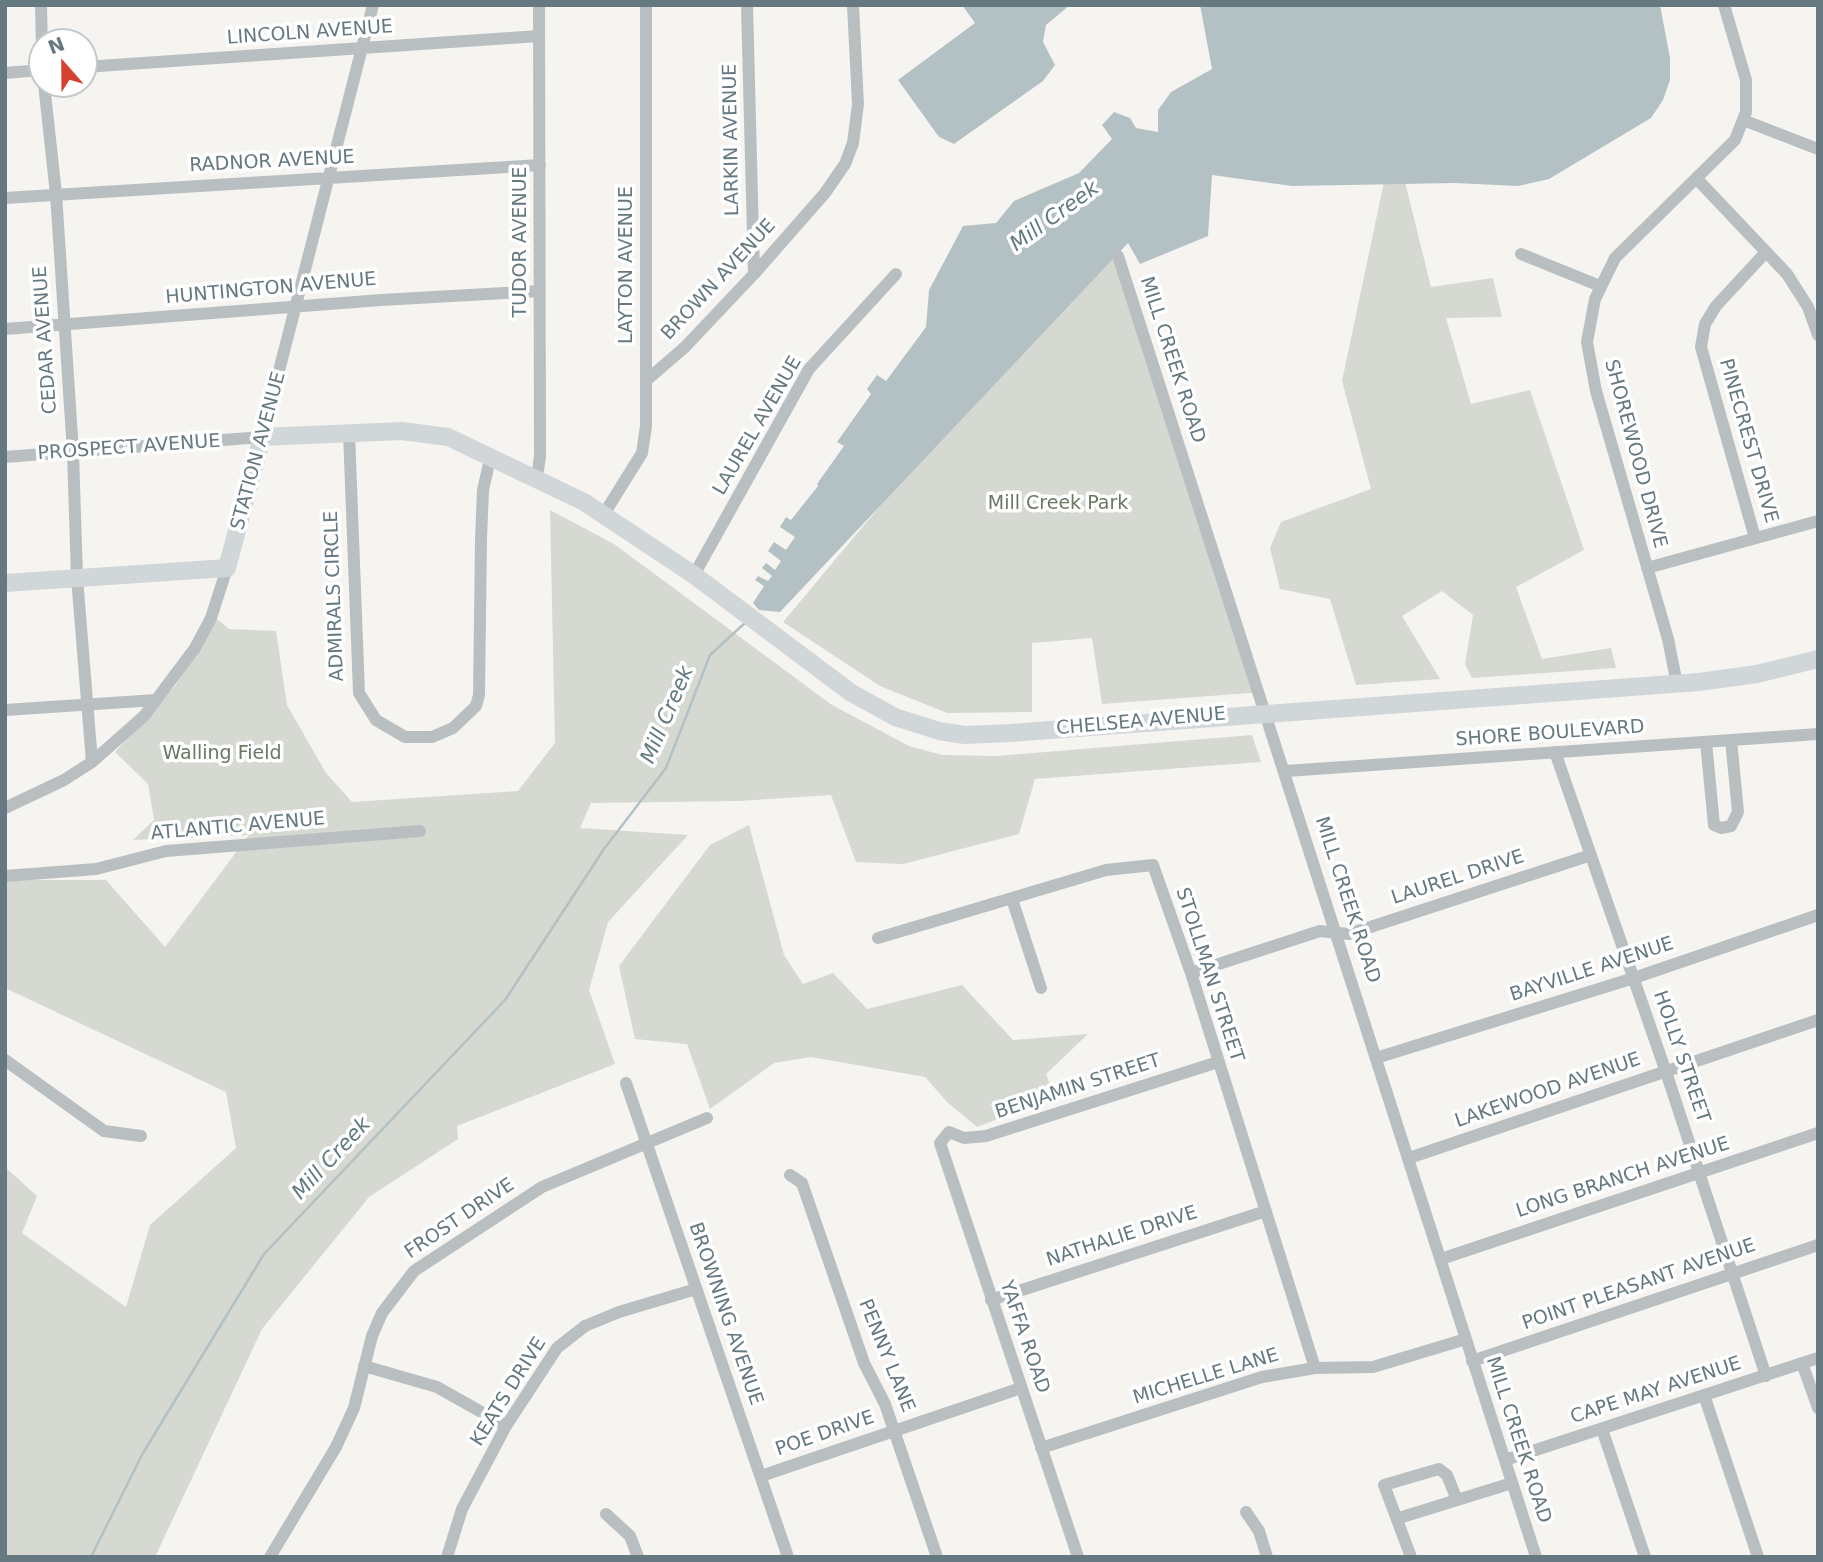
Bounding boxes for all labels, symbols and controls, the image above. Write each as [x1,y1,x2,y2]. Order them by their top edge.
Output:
street label: LINCOLN AVENUE [226,16,394,50]
north arrow [28,28,98,98]
text: N [45,32,68,58]
street label: LARKIN AVENUE [719,64,745,216]
street label: RADNOR AVENUE [189,146,355,178]
street label: TUDOR AVENUE [510,166,532,318]
water label: Mill Creek [1006,176,1104,258]
street label: LAYTON AVENUE [616,186,638,344]
street label: BROWN AVENUE [657,215,781,345]
street label: CEDAR AVENUE [29,265,63,415]
street label: HUNTINGTON AVENUE [165,268,377,310]
street label: MILL CREEK ROAD [1134,274,1210,446]
street label: LAUREL AVENUE [709,352,807,500]
street label: PINECREST DRIVE [1714,356,1782,526]
street label: SHOREWOOD DRIVE [1599,357,1671,551]
street label: STATION AVENUE [227,369,291,533]
street label: PROSPECT AVENUE [37,430,221,466]
park label: Mill Creek Park [988,493,1128,515]
street label: ADMIRALS CIRCLE [321,510,349,682]
water label: Mill Creek [636,662,700,768]
street label: CHELSEA AVENUE [1055,703,1227,741]
street label: SHORE BOULEVARD [1455,716,1645,752]
park label: Walling Field [162,743,282,765]
street label: ATLANTIC AVENUE [150,808,326,846]
street label: MILL CREEK ROAD [1309,814,1385,986]
street label: LAUREL DRIVE [1389,846,1527,910]
street label: STOLLMAN STREET [1170,885,1248,1065]
street label: BAYVILLE AVENUE [1507,933,1677,1007]
street label: HOLLY STREET [1648,988,1714,1126]
street label: LAKEWOOD AVENUE [1452,1049,1644,1133]
street label: BENJAMIN STREET [993,1050,1163,1124]
water label: Mill Creek [287,1113,377,1205]
street label: LONG BRANCH AVENUE [1513,1133,1733,1223]
street label: FROST DRIVE [401,1174,519,1264]
street label: NATHALIE DRIVE [1044,1202,1200,1272]
street label: BROWNING AVENUE [683,1220,767,1408]
street label: POINT PLEASANT AVENUE [1519,1234,1759,1336]
street label: YAFFA ROAD [994,1278,1054,1396]
street label: PENNY LANE [853,1296,919,1416]
street label: KEATS DRIVE [466,1333,552,1451]
street label: MICHELLE LANE [1130,1344,1282,1410]
street label: CAPE MAY AVENUE [1568,1353,1744,1429]
street label: MILL CREEK ROAD [1480,1354,1556,1526]
street label: POE DRIVE [773,1406,877,1462]

